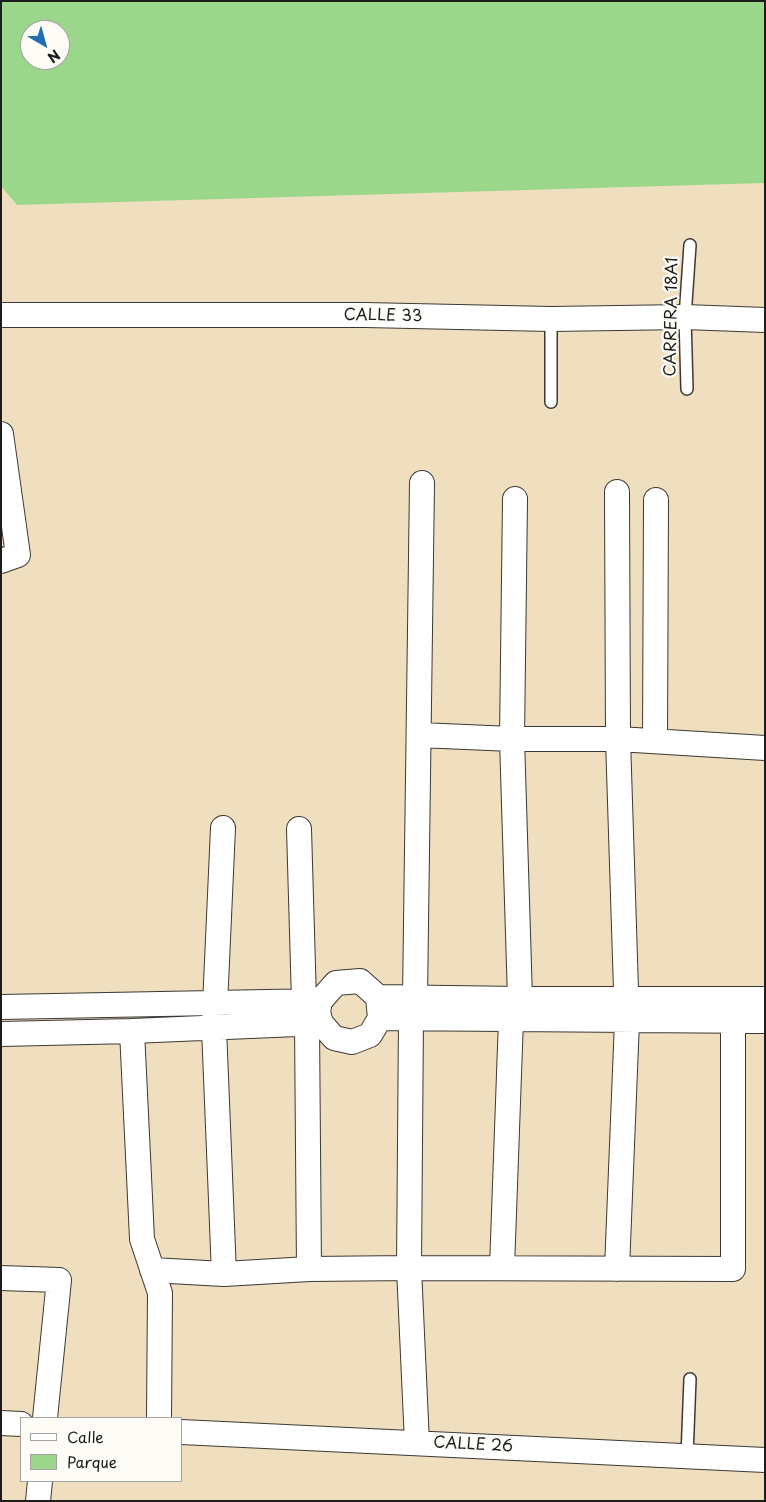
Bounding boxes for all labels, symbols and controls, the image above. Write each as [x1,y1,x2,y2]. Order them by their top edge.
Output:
north arrow [20,20,70,70]
text: N [43,45,65,68]
street label: CARRERA 18A1 [661,257,683,377]
street label: CALLE 33 [343,306,423,326]
legend [20,1417,182,1482]
text: Calle [67,1425,104,1448]
street label: CALLE 26 [433,1433,513,1457]
text: Parque [67,1450,117,1473]

